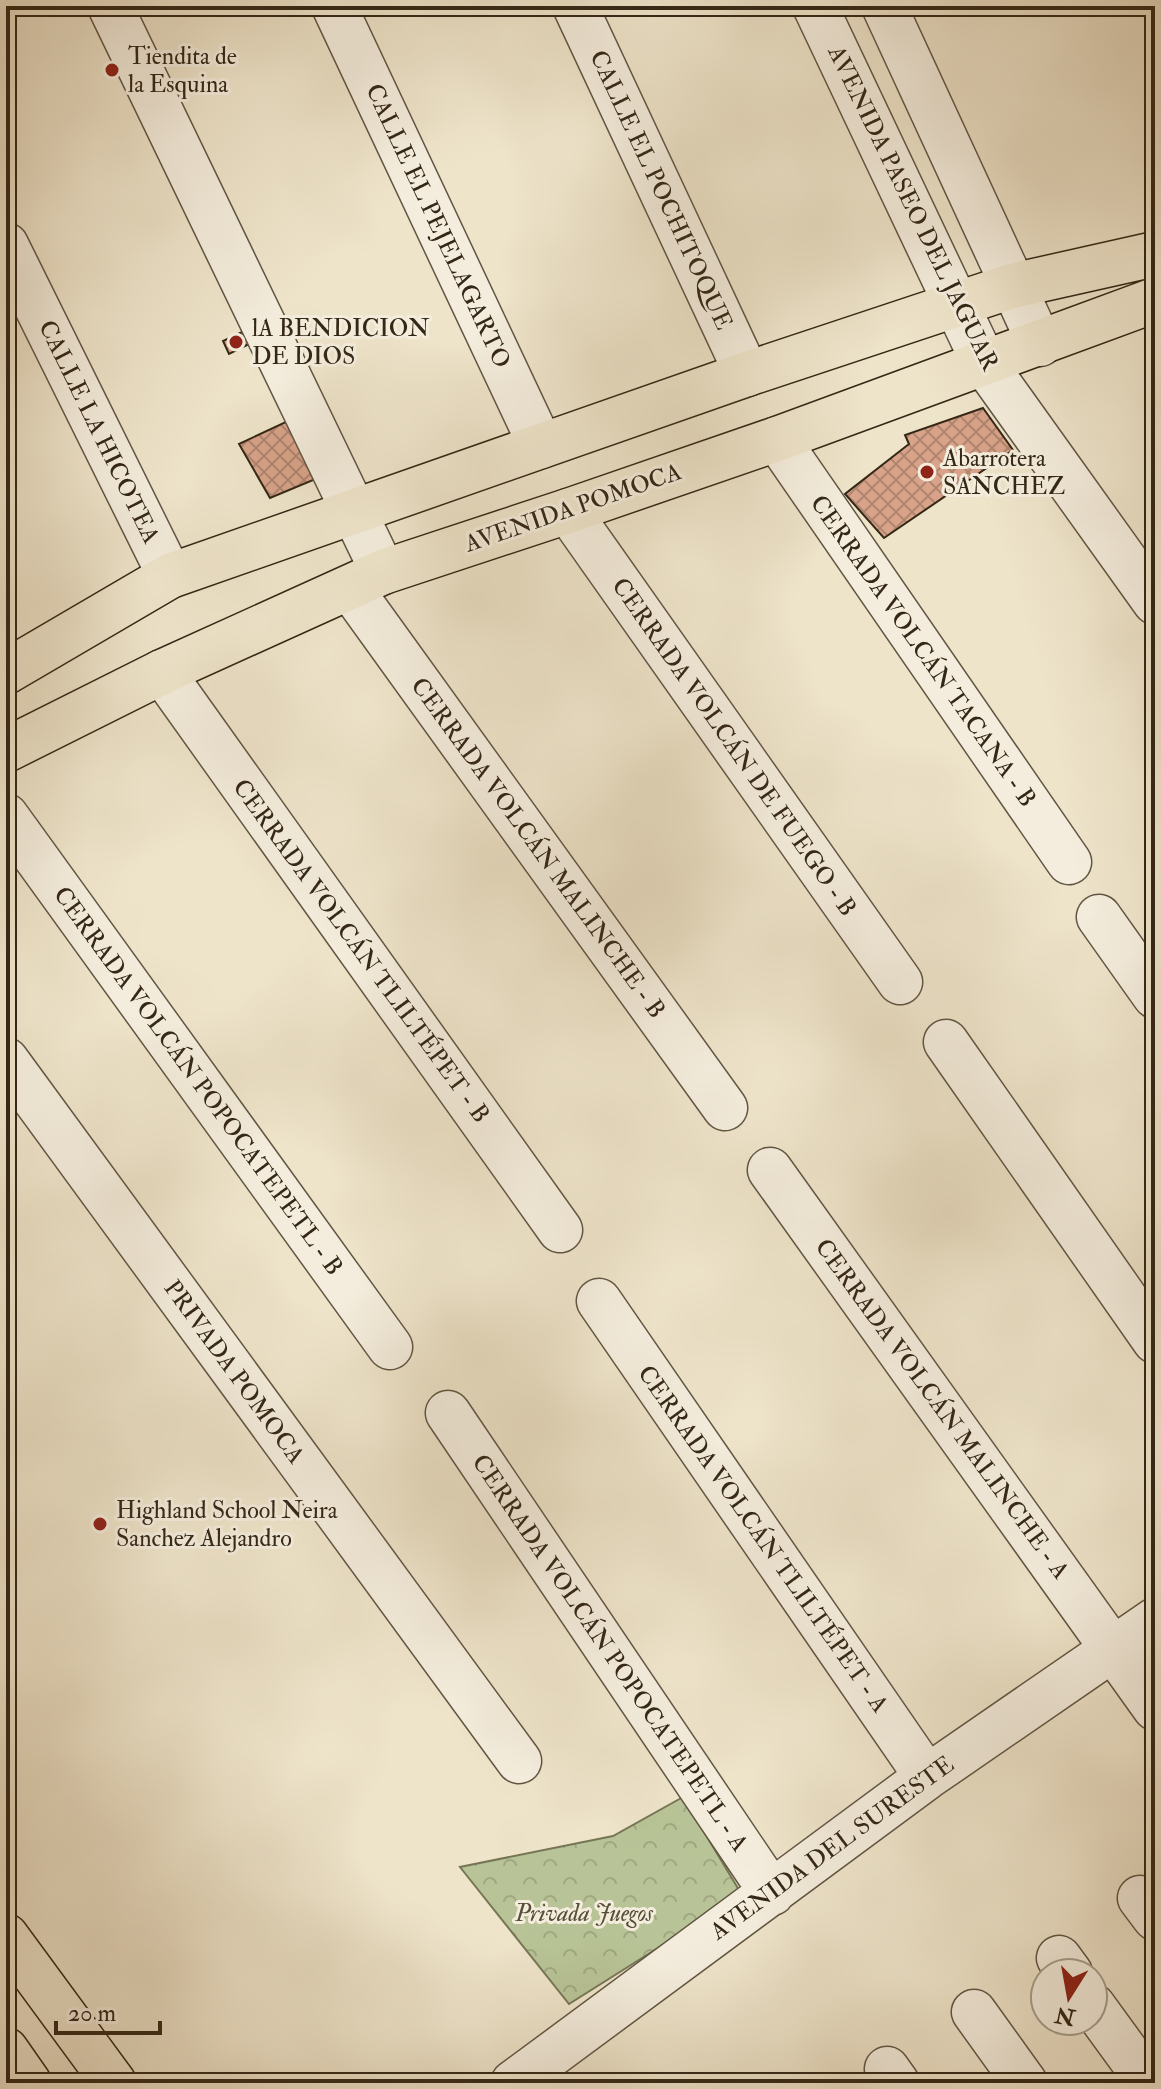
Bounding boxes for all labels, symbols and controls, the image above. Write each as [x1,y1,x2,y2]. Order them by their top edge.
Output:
street label: AVENIDA PASEO DEL JAGUAR [820,39,1006,376]
place label: Tiendita de la Esquina [128,41,237,100]
street label: CALLE EL POCHITOQUE [582,45,740,335]
marker: Tiendita de la Esquina [103,61,121,79]
street label: CALLE EL PEJELAGARTO [358,79,518,373]
place label: lA BENDICION DE DIOS [252,313,430,372]
street label: CALLE LA HICOTEA [31,315,167,549]
marker: lA BENDICION DE DIOS [227,333,245,351]
place label: Abarrotera SANCHEZ [942,443,1065,502]
street label: AVENIDA POMOCA [460,456,686,560]
marker: Abarrotera SANCHEZ [918,463,936,481]
street label: CERRADA VOLCÁN TACANA - B [803,489,1044,813]
street label: CERRADA VOLCÁN DE FUEGO - B [605,571,864,922]
street label: CERRADA VOLCÁN MALINCHE - B [404,671,673,1024]
street label: CERRADA VOLCÁN TLILTÉPET - B [226,772,497,1129]
street label: CERRADA VOLCÁN POPOCATEPETL - B [46,880,350,1282]
street label: CERRADA VOLCÁN MALINCHE - A [808,1232,1077,1585]
street label: PRIVADA POMOCA [157,1274,311,1470]
street label: CERRADA VOLCÁN TLILTÉPET - A [631,1359,896,1719]
street label: CERRADA VOLCÁN POPOCATEPETL - A [465,1448,756,1858]
place label: Highland School Neira Sanchez Alejandro [116,1495,339,1554]
marker: Highland School Neira Sanchez Alejandro [91,1515,109,1533]
street label: AVENIDA DEL SURESTE [703,1749,960,1948]
park label: Privada Juegos [514,1898,653,1929]
north arrow [1029,1957,1109,2037]
scale bar [56,1985,160,2035]
text: 20 m [68,1998,117,2029]
text: N [1053,2000,1079,2031]

